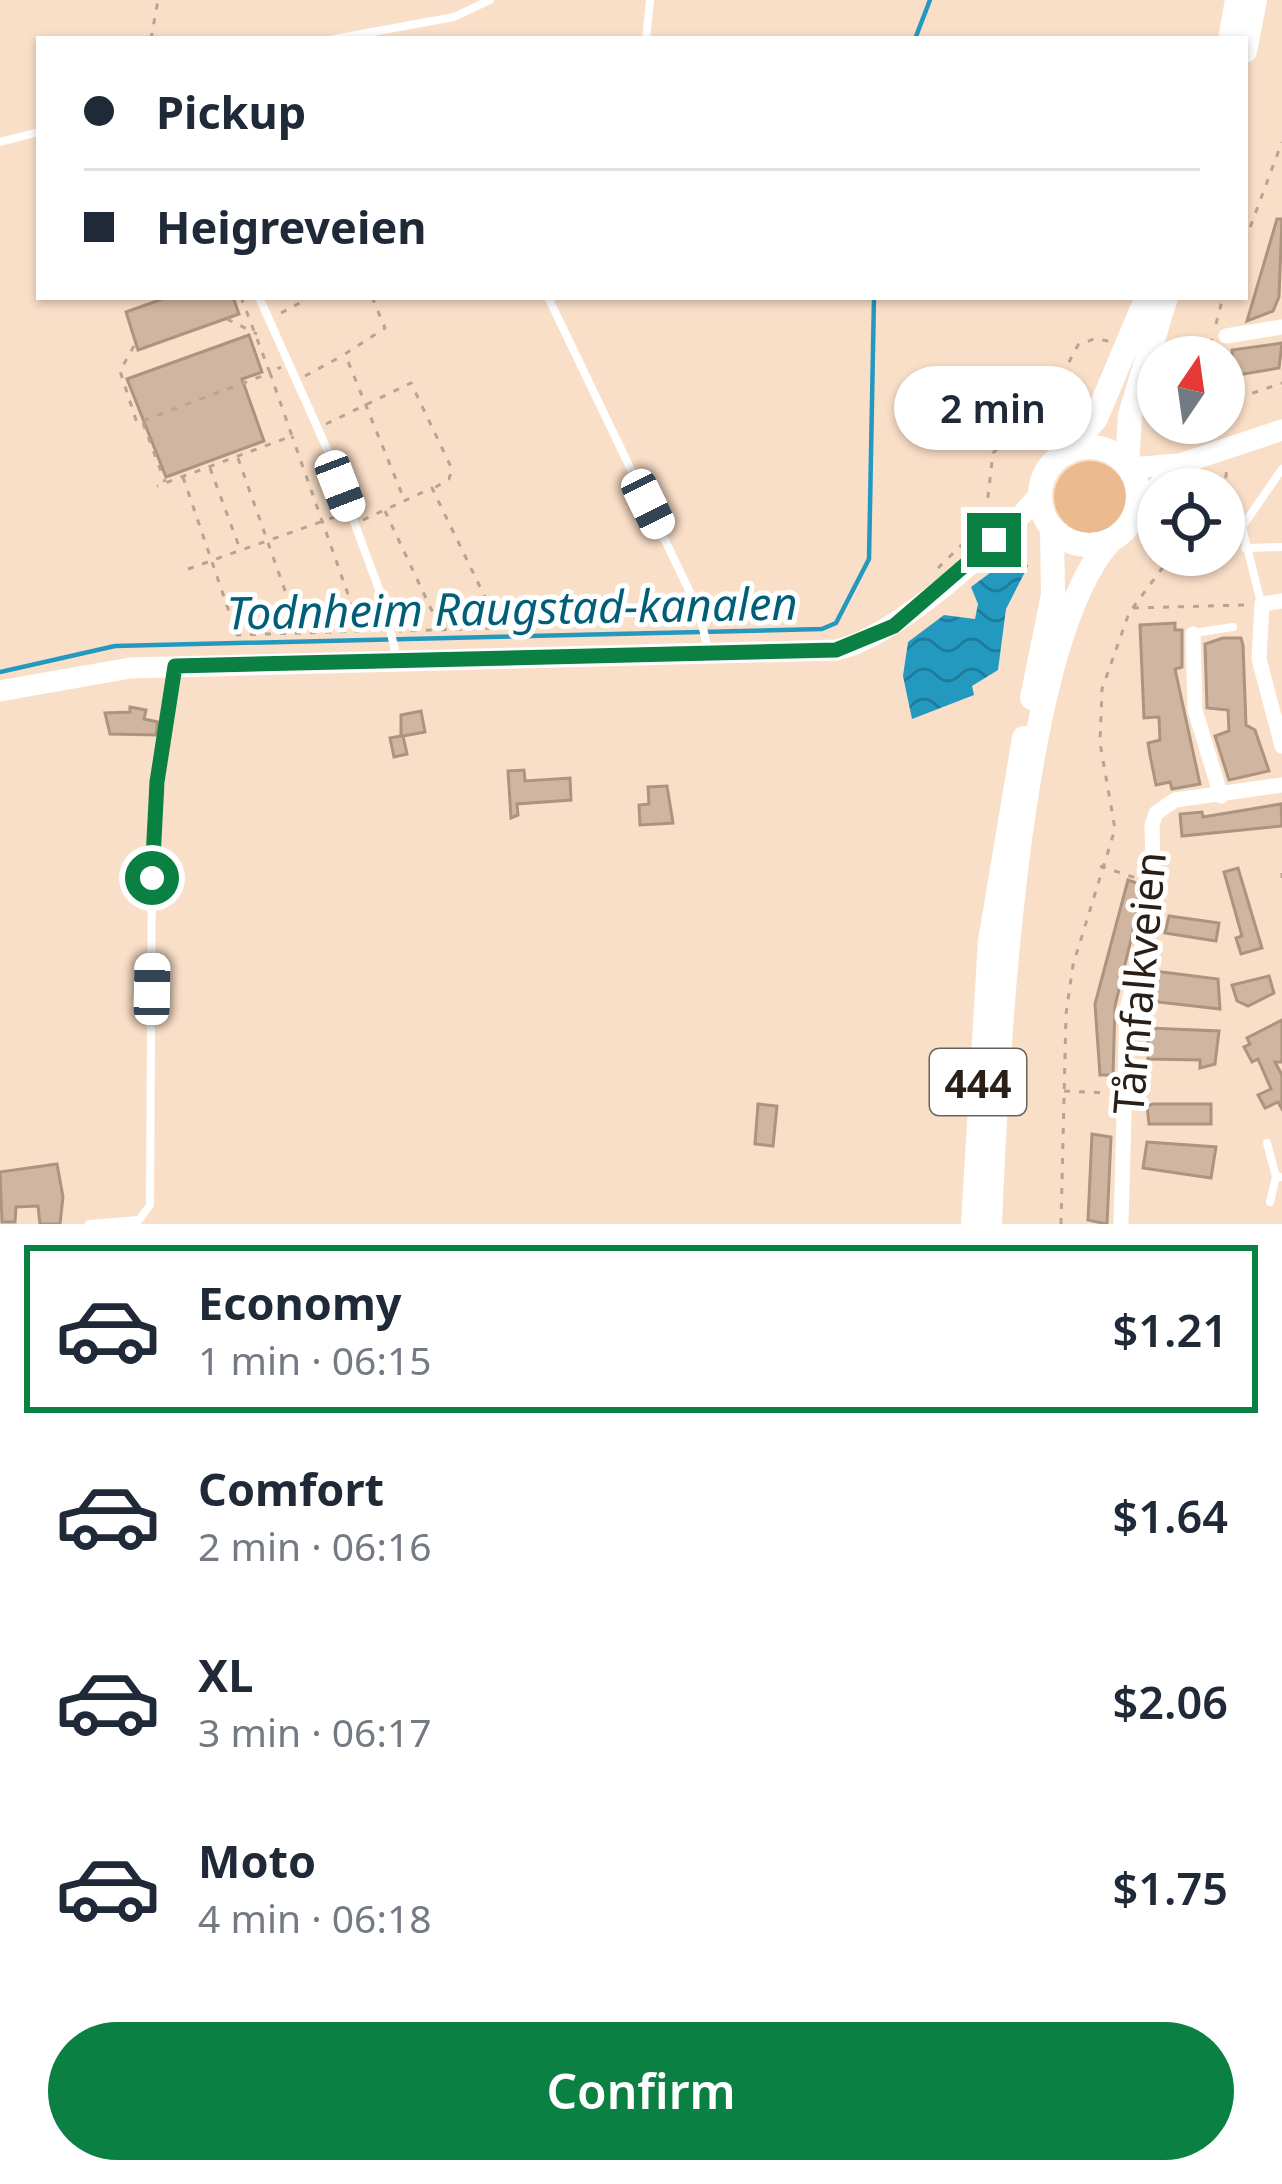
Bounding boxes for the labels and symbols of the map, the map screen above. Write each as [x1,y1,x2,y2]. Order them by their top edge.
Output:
north arrow [1137,336,1245,444]
callout: 2 min [895,366,1093,450]
car [310,446,370,526]
car [616,464,680,544]
route end [967,513,1021,567]
water label: Todnheim Raugstad-kanalen [226,572,798,642]
street label: Tårnfalkveien [1098,849,1178,1117]
route start [125,851,179,905]
car [133,953,171,1025]
road number: 444 [930,1049,1026,1115]

